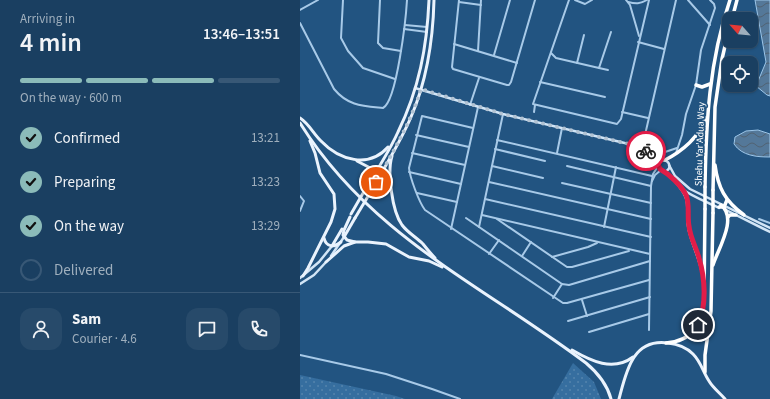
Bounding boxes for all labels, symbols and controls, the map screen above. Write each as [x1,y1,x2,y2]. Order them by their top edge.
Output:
text: Arriving in [20,10,75,28]
north arrow [722,12,758,48]
map controls [722,12,758,92]
text: 4 min [20,24,82,61]
text: 13:46–13:51 [203,24,280,45]
button: locate [722,56,758,92]
text: On the way · 600 m [20,89,122,107]
street label: Shehu Yar'Adua Way [692,101,708,186]
icon: check [20,127,42,149]
text: Confirmed [54,128,120,149]
text: 13:21 [251,129,280,147]
courier [626,131,666,171]
icon: bike [635,140,657,162]
pin [359,165,393,199]
icon: check [20,171,42,193]
icon: bag [365,171,387,193]
text: Preparing [54,172,115,193]
text: 13:23 [251,173,280,191]
icon: check [20,215,42,237]
text: On the way [54,216,124,237]
text: 13:29 [251,217,280,235]
text: Delivered [54,260,113,281]
button: person [20,308,62,350]
button: chat [186,308,228,350]
button: phone [238,308,280,350]
pin [681,308,715,342]
text: Sam [72,309,101,330]
icon: home [687,314,709,336]
text: Courier · 4.6 [72,330,137,348]

